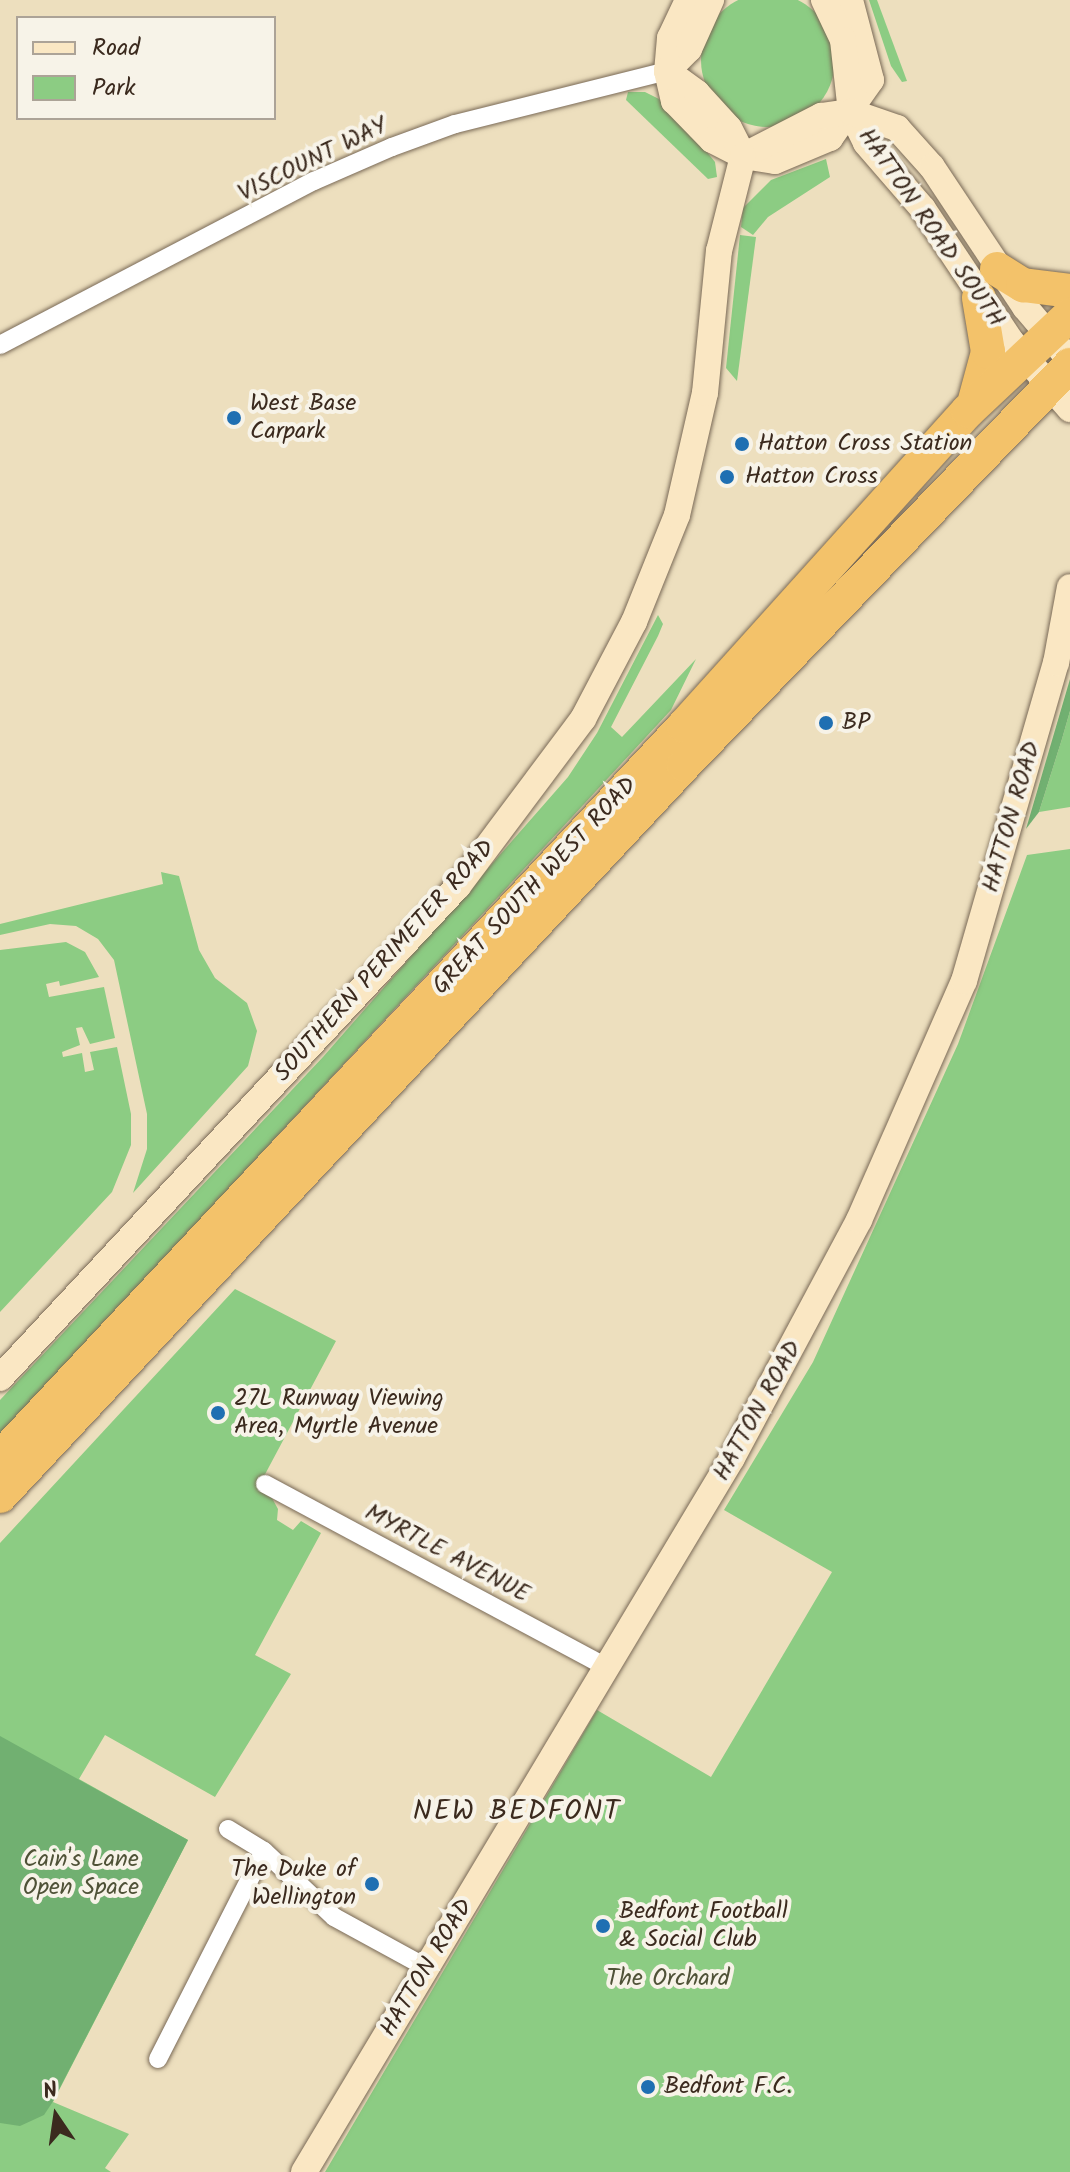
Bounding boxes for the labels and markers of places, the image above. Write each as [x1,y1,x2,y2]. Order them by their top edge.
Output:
place label: West Base Carpark [250,390,356,446]
marker: West Base Carpark [225,409,243,427]
place label: Hatton Cross Station [758,430,972,458]
marker: Hatton Cross Station [733,435,751,453]
place label: Hatton Cross [745,463,878,491]
marker: Hatton Cross [716,466,738,488]
place label: BP [842,709,870,737]
marker: BP [817,714,835,732]
place label: 27L Runway Viewing Area, Myrtle Avenue [234,1385,444,1441]
marker: 27L Runway Viewing Area, Myrtle Avenue [209,1404,227,1422]
place label: The Duke of Wellington [231,1856,356,1912]
marker: The Duke of Wellington [363,1875,381,1893]
place label: Bedfont Football & Social Club [619,1898,788,1954]
marker: Bedfont Football & Social Club [594,1917,612,1935]
place label: Bedfont F.C. [664,2073,792,2101]
marker: Bedfont F.C. [639,2078,657,2096]

